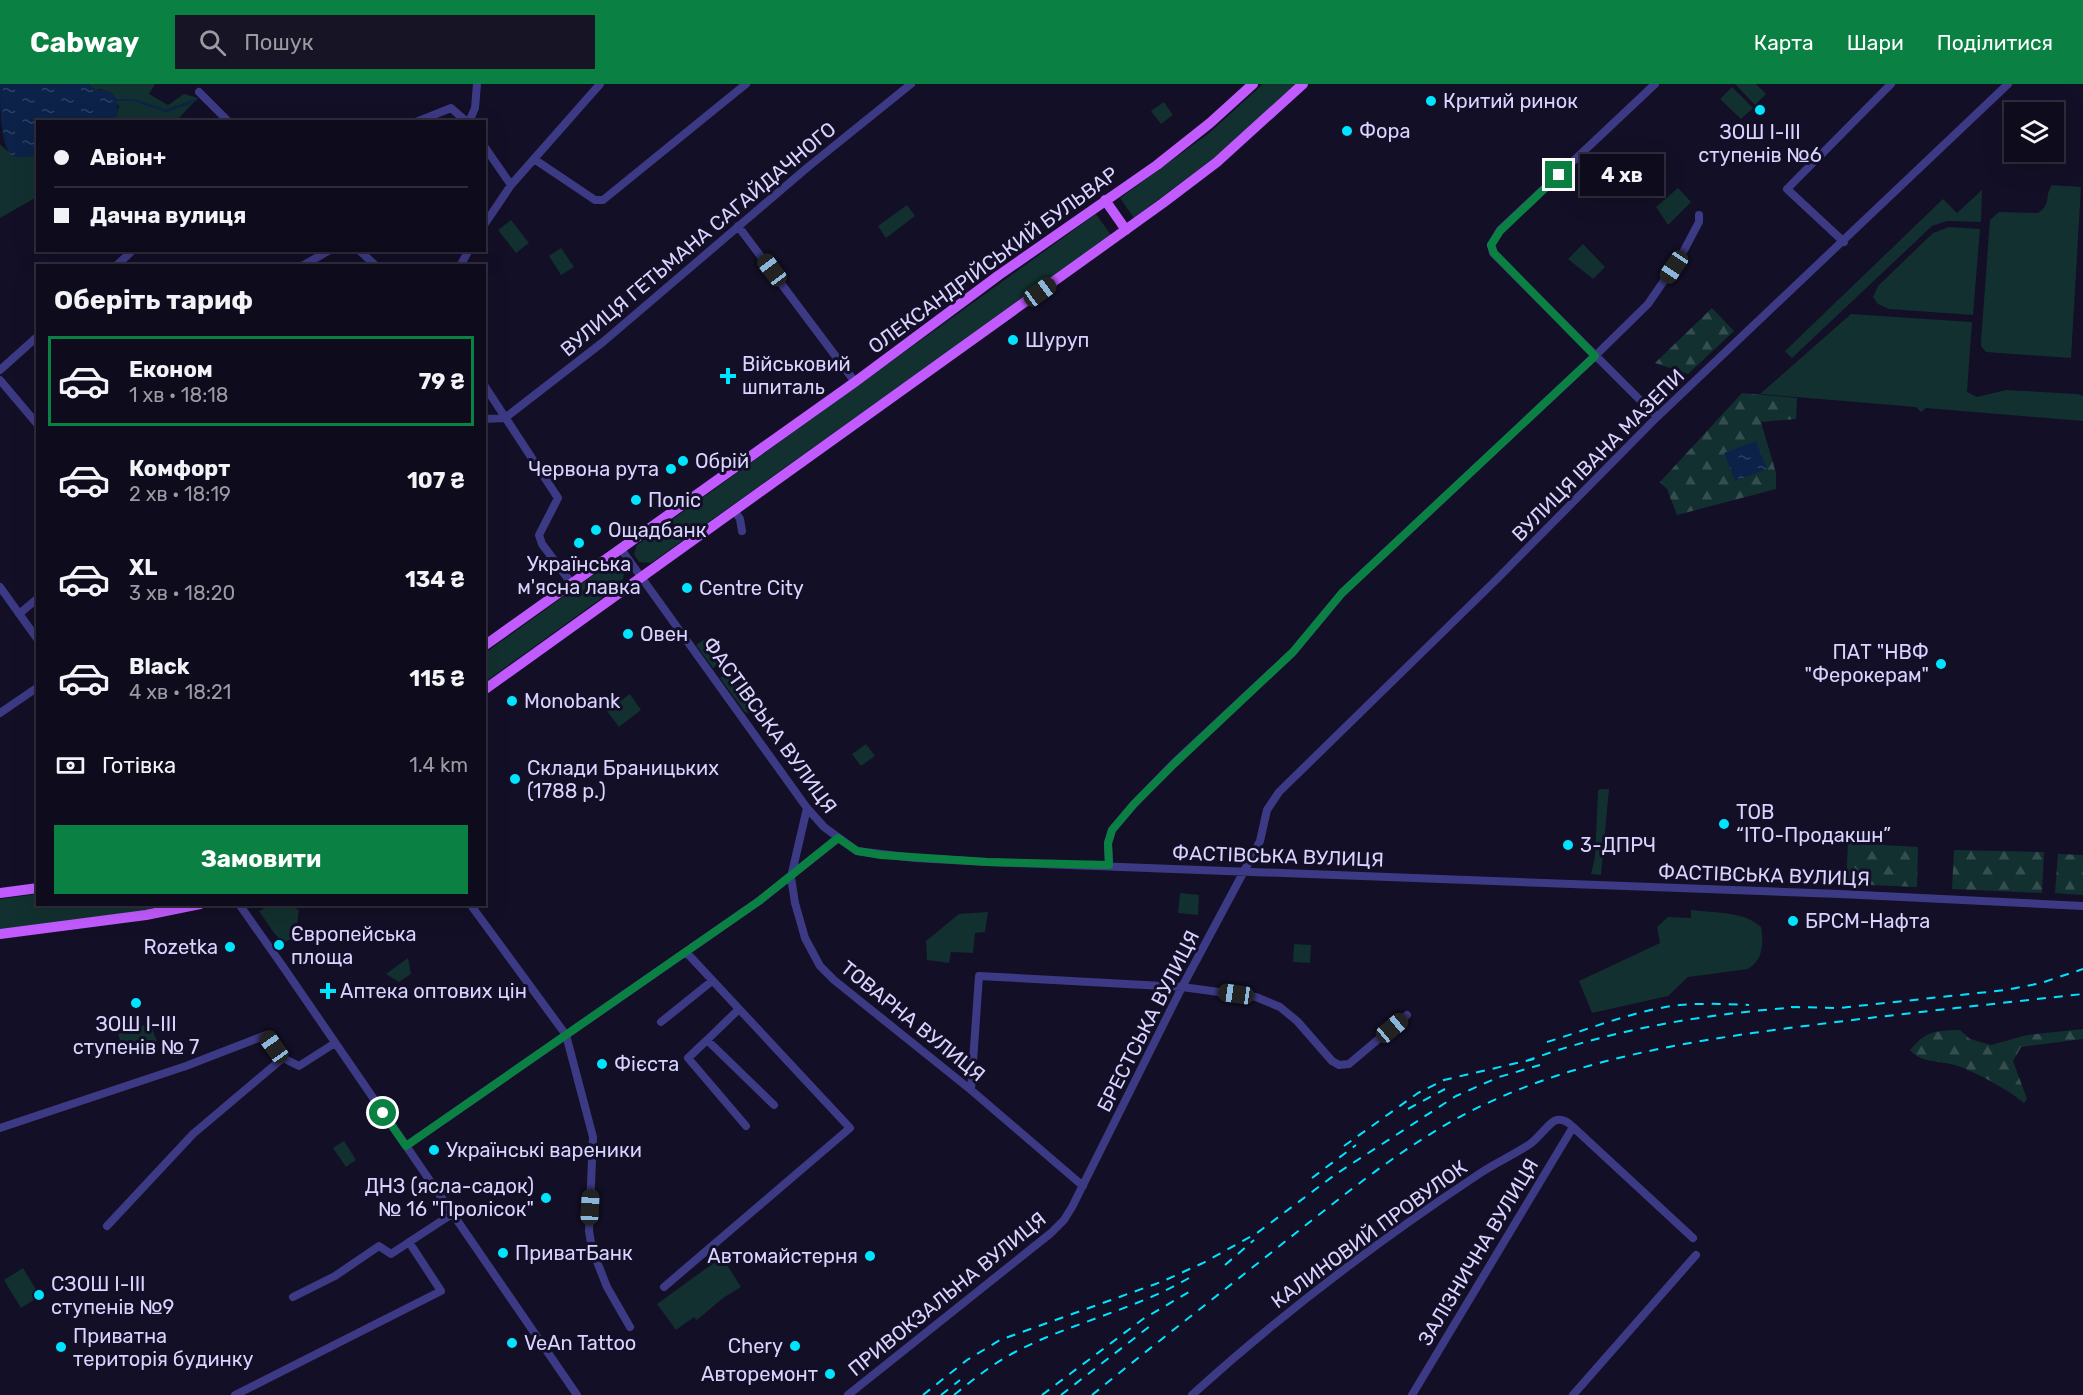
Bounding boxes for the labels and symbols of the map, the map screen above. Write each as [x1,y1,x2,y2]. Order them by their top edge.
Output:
place label: Критий ринок [1443,89,1578,113]
marker: Критий ринок [1424,94,1438,108]
marker: ЗОШ І-ІІІ ступенів №6 [1753,103,1767,117]
street label: ВУЛИЦЯ ГЕТЬМАНА САГАЙДАЧНОГО [555,117,841,361]
place label: Фора [1359,119,1411,143]
place label: ЗОШ І-ІІІ ступенів №6 [1698,120,1822,167]
marker: Фора [1340,124,1354,138]
callout: 4 хв [1580,154,1664,196]
street label: ОЛЕКСАНДРІЙСЬКИЙ БУЛЬВАР [864,161,1123,359]
route end [1545,161,1572,188]
car [1656,247,1692,287]
car [754,250,790,290]
car [1020,274,1060,310]
place label: Шуруп [1025,328,1089,352]
marker: Шуруп [1006,333,1020,347]
place label: Військовий шпиталь [742,352,851,399]
street label: ВУЛИЦЯ ІВАНА МАЗЕПИ [1507,364,1689,546]
marker: Військовий шпиталь [719,367,737,385]
place label: Обрій [695,449,749,473]
marker: Обрій [676,454,690,468]
place label: Червона рута [528,457,659,481]
marker: Червона рута [664,462,678,476]
place label: Поліс [648,488,701,512]
marker: Поліс [629,493,643,507]
place label: Ощадбанк [608,518,707,542]
marker: Ощадбанк [589,523,603,537]
marker: Українська м'ясна лавка [572,536,586,550]
place label: Українська м'ясна лавка [517,552,641,599]
place label: Centre City [699,576,804,600]
marker: Centre City [680,581,694,595]
place label: Овен [640,622,688,646]
marker: Овен [621,627,635,641]
street label: ФАСТІВСЬКА ВУЛИЦЯ [698,632,842,818]
place label: ПАТ "НВФ "Ферокерам" [1804,640,1929,687]
marker: ПАТ "НВФ "Ферокерам" [1934,657,1948,671]
place label: Monobank [524,689,621,713]
marker: Monobank [505,694,519,708]
place label: Склади Браницьких (1788 р.) [527,756,719,803]
marker: Склади Браницьких (1788 р.) [508,772,522,786]
place label: ТОВ “ІТО-Продакшн” [1736,800,1891,847]
marker: ТОВ “ІТО-Продакшн” [1717,817,1731,831]
place label: 3-ДПРЧ [1580,833,1656,857]
marker: 3-ДПРЧ [1561,838,1575,852]
street label: ФАСТІВСЬКА ВУЛИЦЯ [1172,840,1384,872]
street label: ФАСТІВСЬКА ВУЛИЦЯ [1658,859,1870,891]
place label: БРСМ-Нафта [1805,909,1930,933]
marker: БРСМ-Нафта [1786,914,1800,928]
place label: Європейська площа [291,922,416,969]
street label: БРЕСТСЬКА ВУЛИЦЯ [1092,926,1204,1116]
place label: Rozetka [143,935,218,959]
marker: Європейська площа [272,938,286,952]
marker: Rozetka [223,940,237,954]
street label: ТОВАРНА ВУЛИЦЯ [836,955,990,1087]
place label: Аптека оптових цін [340,979,527,1003]
car [1217,983,1255,1005]
marker: Аптека оптових цін [321,984,335,998]
marker: ЗОШ І-ІІІ ступенів № 7 [129,996,143,1010]
car [1372,1010,1412,1046]
place label: ЗОШ І-ІІІ ступенів № 7 [73,1012,199,1059]
car [256,1027,292,1067]
place label: Фієста [614,1052,679,1076]
marker: Фієста [595,1057,609,1071]
route start [369,1099,396,1126]
place label: Українські вареники [446,1138,642,1162]
marker: Українські вареники [427,1143,441,1157]
street label: ЗАЛІЗНИЧНА ВУЛИЦЯ [1413,1154,1543,1350]
street label: КАЛИНОВИЙ ПРОВУЛОК [1266,1155,1472,1313]
place label: ДНЗ (ясла-садок) № 16 "Пролісок" [365,1174,534,1221]
car [580,1189,600,1225]
marker: ДНЗ (ясла-садок) № 16 "Пролісок" [539,1191,553,1205]
street label: ПРИВОКЗАЛЬНА ВУЛИЦЯ [843,1207,1051,1381]
place label: ПриватБанк [515,1241,633,1265]
place label: Автомайстерня [707,1244,858,1268]
marker: ПриватБанк [496,1246,510,1260]
marker: Автомайстерня [863,1249,877,1263]
place label: СЗОШ І-ІІІ ступенів №9 [51,1272,174,1319]
marker: СЗОШ І-ІІІ ступенів №9 [32,1288,46,1302]
place label: Приватна територія будинку [73,1324,253,1371]
place label: VeAn Tattoo [524,1331,636,1355]
place label: Chery [728,1334,783,1358]
marker: VeAn Tattoo [505,1336,519,1350]
marker: Chery [788,1339,802,1353]
marker: Приватна територія будинку [54,1340,68,1354]
place label: Авторемонт [701,1362,818,1386]
marker: Авторемонт [823,1367,837,1381]

